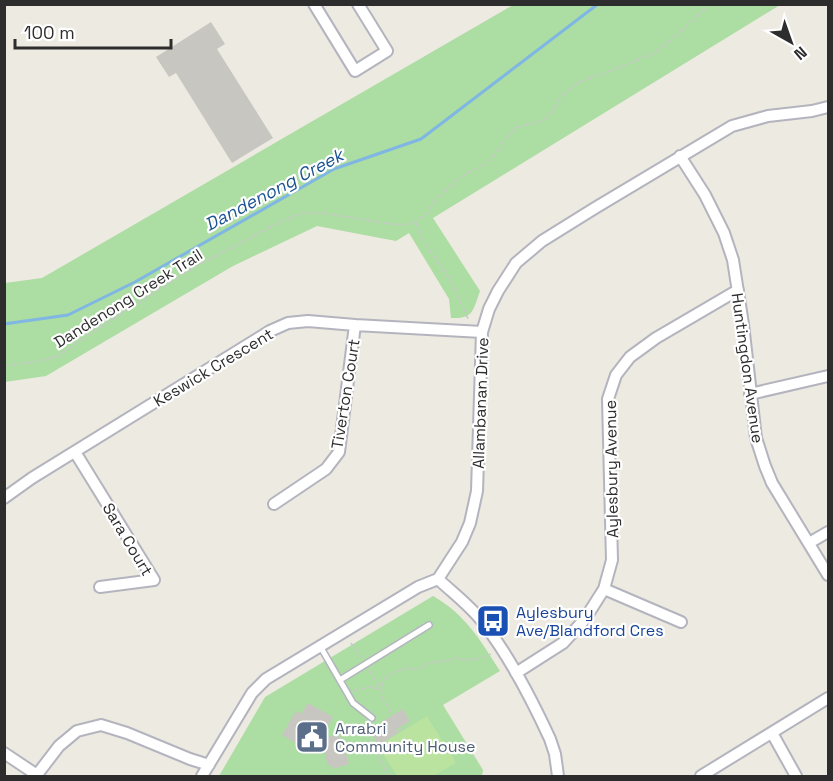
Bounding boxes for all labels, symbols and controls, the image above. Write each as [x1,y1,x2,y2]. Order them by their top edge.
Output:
scale bar [15,12,171,50]
north arrow [761,12,821,72]
text: 100 m [24,21,75,44]
text: N [789,42,811,65]
water label: Dandenong Creek [200,142,349,236]
street label: Dandenong Creek Trail [50,244,207,353]
street label: Huntingdon Avenue [727,292,768,445]
street label: Keswick Crescent [150,323,277,411]
street label: Allambanan Drive [468,337,493,469]
street label: Tiverton Court [326,338,365,451]
street label: Aylesbury Avenue [600,400,623,538]
street label: Sara Court [98,499,158,580]
place label: Aylesbury Ave/Blandford Cres [516,602,664,641]
bus stop icon: Aylesbury Ave/Blandford Cres [475,603,511,639]
place label: Arrabri Community House [335,718,475,757]
public building icon: Arrabri Community House [294,719,330,755]

